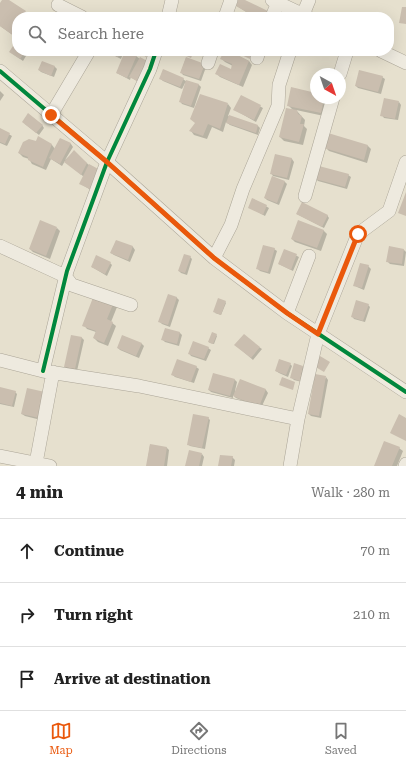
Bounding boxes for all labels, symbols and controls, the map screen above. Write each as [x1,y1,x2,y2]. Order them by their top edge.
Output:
search box [12,12,394,56]
icon: search [26,23,48,45]
text: Search here [58,25,144,43]
north arrow [310,68,346,104]
route end [42,106,60,124]
route start [349,225,367,243]
text: 4 min [16,482,63,502]
text: Walk · 280 m [311,485,390,500]
icon: ahead [16,540,38,562]
text: Continue [54,542,124,560]
text: 70 m [360,543,390,558]
icon: right [16,604,38,626]
text: Turn right [54,606,133,624]
text: 210 m [353,607,390,622]
icon: arrive [16,668,38,690]
text: Arrive at destination [54,670,210,688]
tab: Map [49,720,73,757]
tab: Directions [171,720,227,757]
tab: Saved [325,720,357,757]

